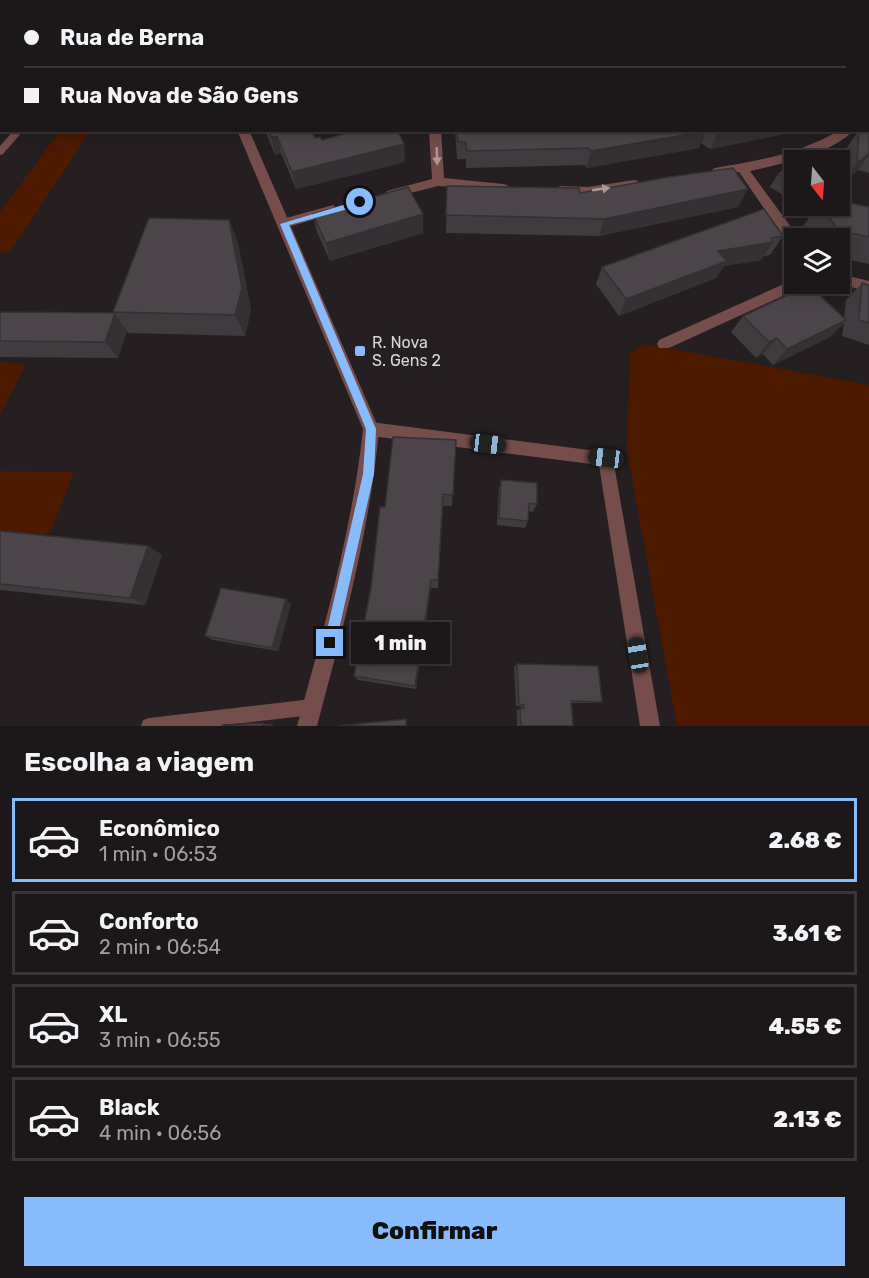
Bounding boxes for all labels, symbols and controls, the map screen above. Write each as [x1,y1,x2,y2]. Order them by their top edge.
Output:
text: Rua de Berna [60,24,204,51]
text: Rua Nova de São Gens [60,82,299,109]
one-way arrow [432,147,442,166]
north arrow [784,150,850,216]
map controls [784,150,850,294]
one-way arrow [591,184,610,193]
route start [346,188,373,215]
button: layers [784,228,850,294]
place label: R. Nova S. Gens 2 [372,333,441,370]
marker: R. Nova S. Gens 2 [353,344,367,358]
car [469,433,507,455]
car [587,447,625,469]
callout: 1 min [351,622,450,664]
route end [316,629,343,656]
text: 1 min [374,631,427,655]
car [626,636,650,674]
text: Escolha a viagem [24,746,254,778]
icon: car [27,813,81,867]
text: Econômico [99,815,220,842]
text: 2.68 € [769,827,842,854]
text: 1 min · 06:53 [99,842,217,866]
icon: car [27,906,81,960]
text: Conforto [99,908,199,935]
text: 3.61 € [772,920,842,947]
text: 2 min · 06:54 [99,935,221,959]
icon: car [27,999,81,1053]
text: XL [99,1001,127,1028]
text: 4.55 € [768,1013,842,1040]
text: 3 min · 06:55 [99,1028,221,1052]
icon: car [27,1092,81,1146]
text: Black [99,1094,160,1121]
text: 2.13 € [773,1106,842,1133]
text: 4 min · 06:56 [99,1121,221,1145]
button: Confirmar [24,1197,845,1266]

